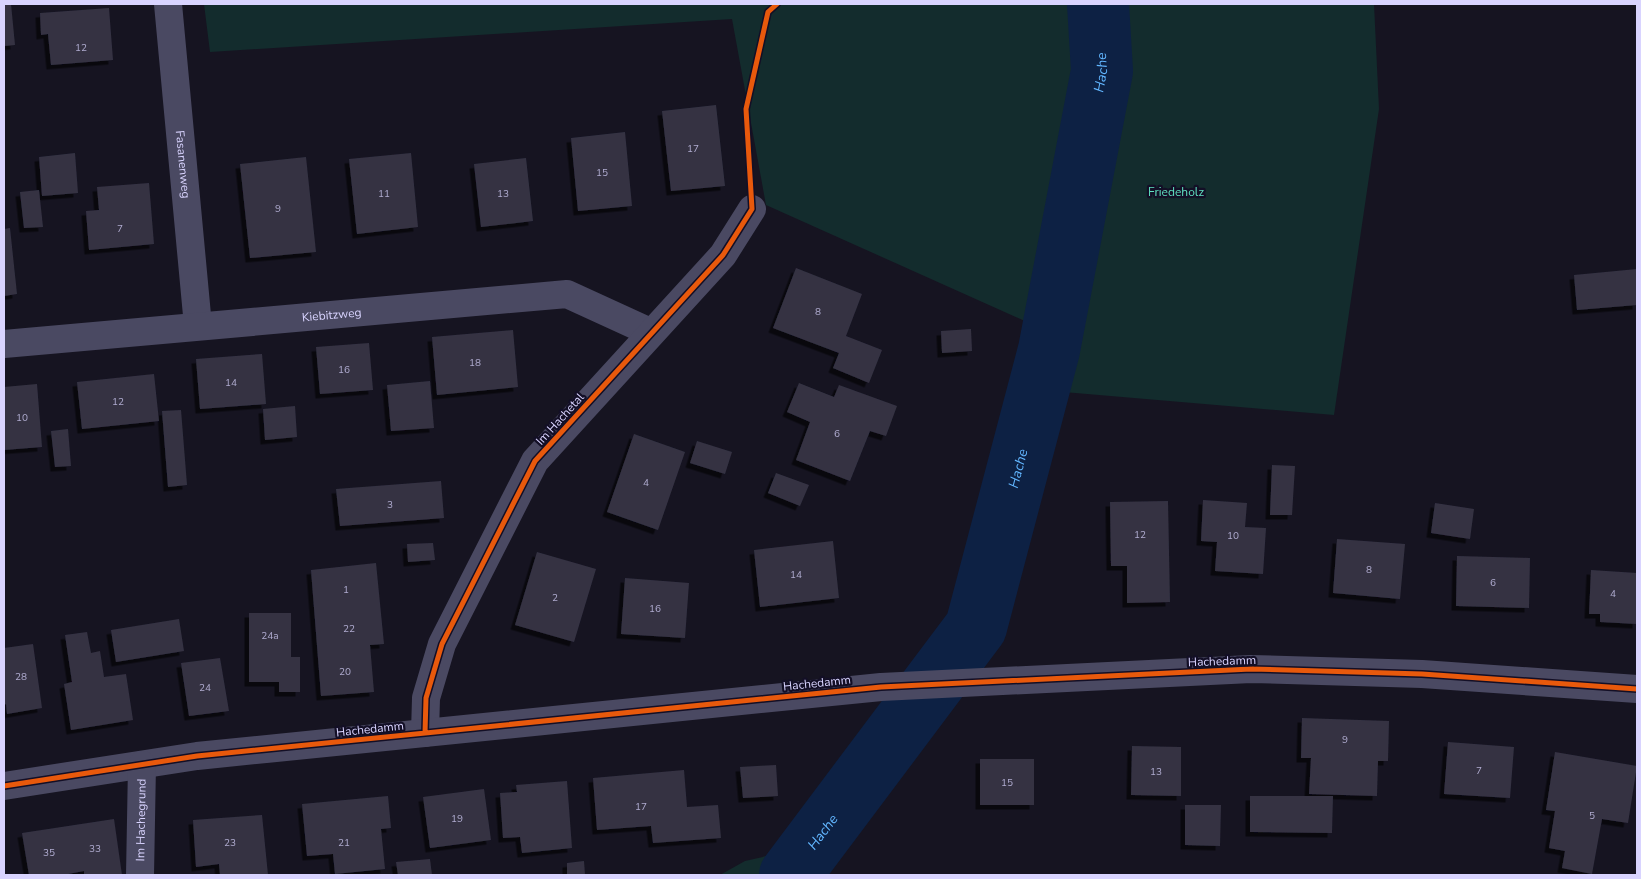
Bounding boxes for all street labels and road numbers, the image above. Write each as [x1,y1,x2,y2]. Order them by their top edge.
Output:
street label: Fasanenweg [172,130,194,199]
street label: Kiebitzweg [301,304,362,326]
street label: Im Hachetal [532,389,588,448]
street label: Hachedamm [1188,652,1256,670]
street label: Hachedamm [782,671,852,695]
street label: Hachedamm [335,717,405,741]
street label: Im Hachegrund [132,779,150,861]

